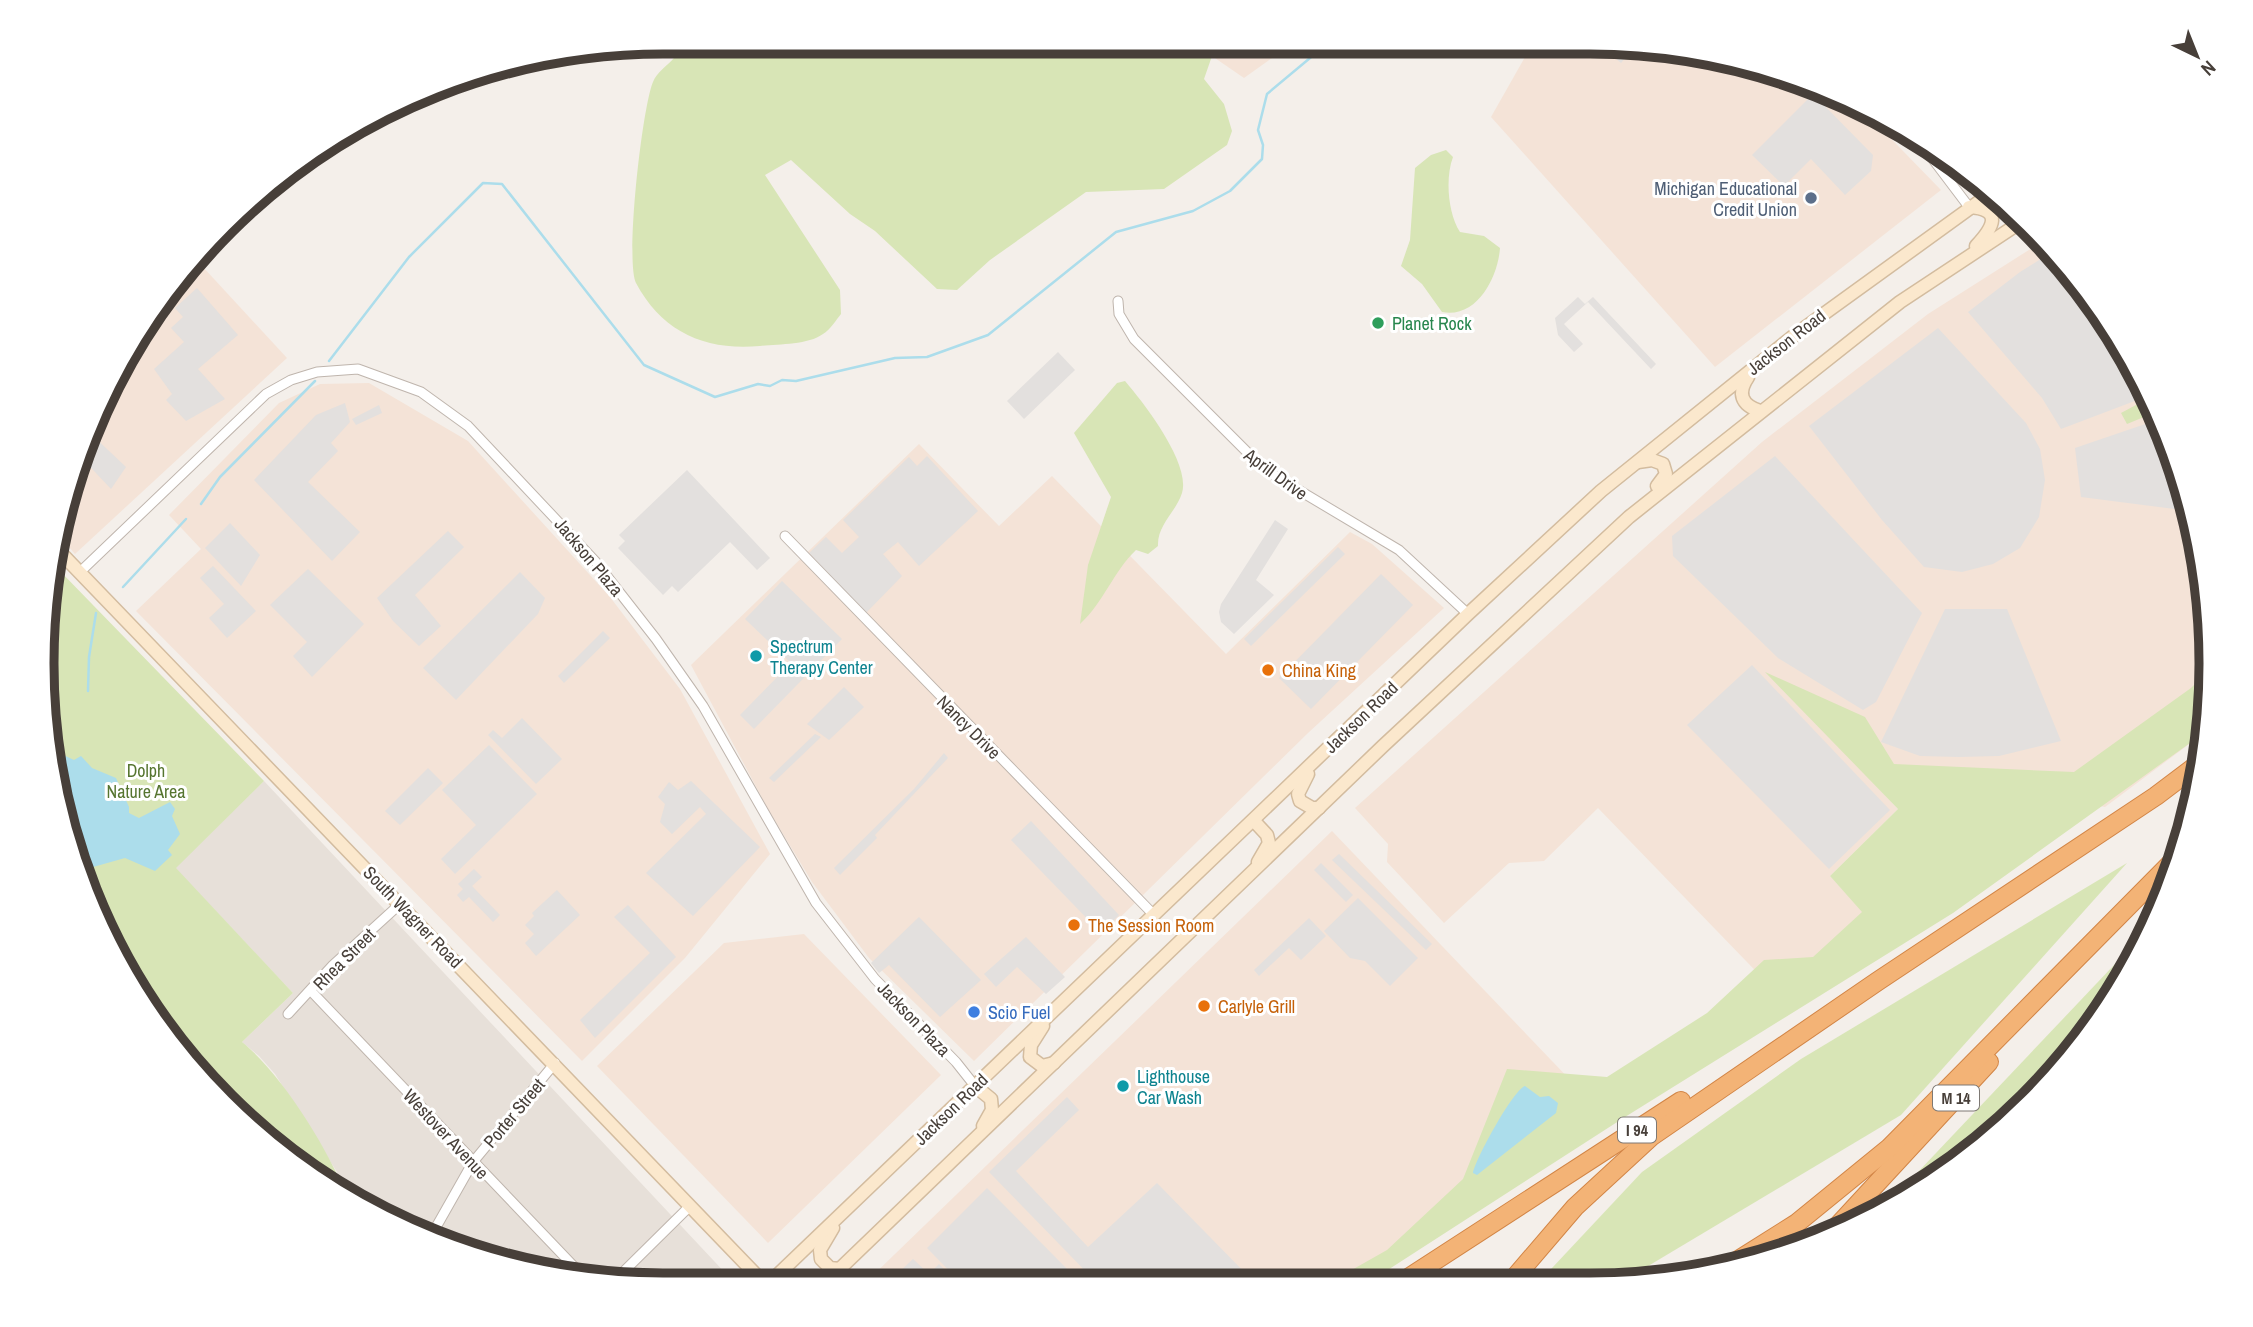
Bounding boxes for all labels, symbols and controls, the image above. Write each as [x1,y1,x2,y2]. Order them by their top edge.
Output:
north arrow [2162,21,2232,91]
text: N [2196,55,2222,82]
place label: Michigan Educational Credit Union [1654,176,1797,222]
marker: Michigan Educational Credit Union [1803,190,1819,206]
street label: Jackson Road [1741,303,1831,381]
place label: Planet Rock [1392,311,1472,336]
marker: Planet Rock [1370,315,1386,331]
street label: Aprill Drive [1238,442,1313,506]
street label: Jackson Plaza [549,513,629,601]
place label: Spectrum Therapy Center [770,634,873,680]
marker: Spectrum Therapy Center [748,648,764,664]
place label: China King [1282,658,1357,683]
marker: China King [1260,662,1276,678]
street label: Jackson Road [1319,676,1403,758]
street label: Nancy Drive [931,689,1007,765]
park label: Dolph Nature Area [107,758,185,804]
street label: South Wagner Road [358,860,468,974]
place label: The Session Room [1088,913,1214,938]
marker: The Session Room [1066,917,1082,933]
street label: Rhea Street [307,922,381,996]
street label: Jackson Plaza [872,976,956,1062]
place label: Carlyle Grill [1218,994,1295,1019]
marker: Carlyle Grill [1196,998,1212,1014]
place label: Scio Fuel [988,1000,1050,1025]
marker: Scio Fuel [966,1004,982,1020]
place label: Lighthouse Car Wash [1137,1064,1210,1110]
street label: Jackson Road [909,1068,993,1150]
street label: Porter Street [478,1073,550,1153]
marker: Lighthouse Car Wash [1115,1078,1131,1094]
street label: Westover Avenue [398,1083,494,1185]
road number: M 14 [1933,1086,1979,1110]
road number: I 94 [1618,1118,1656,1142]

